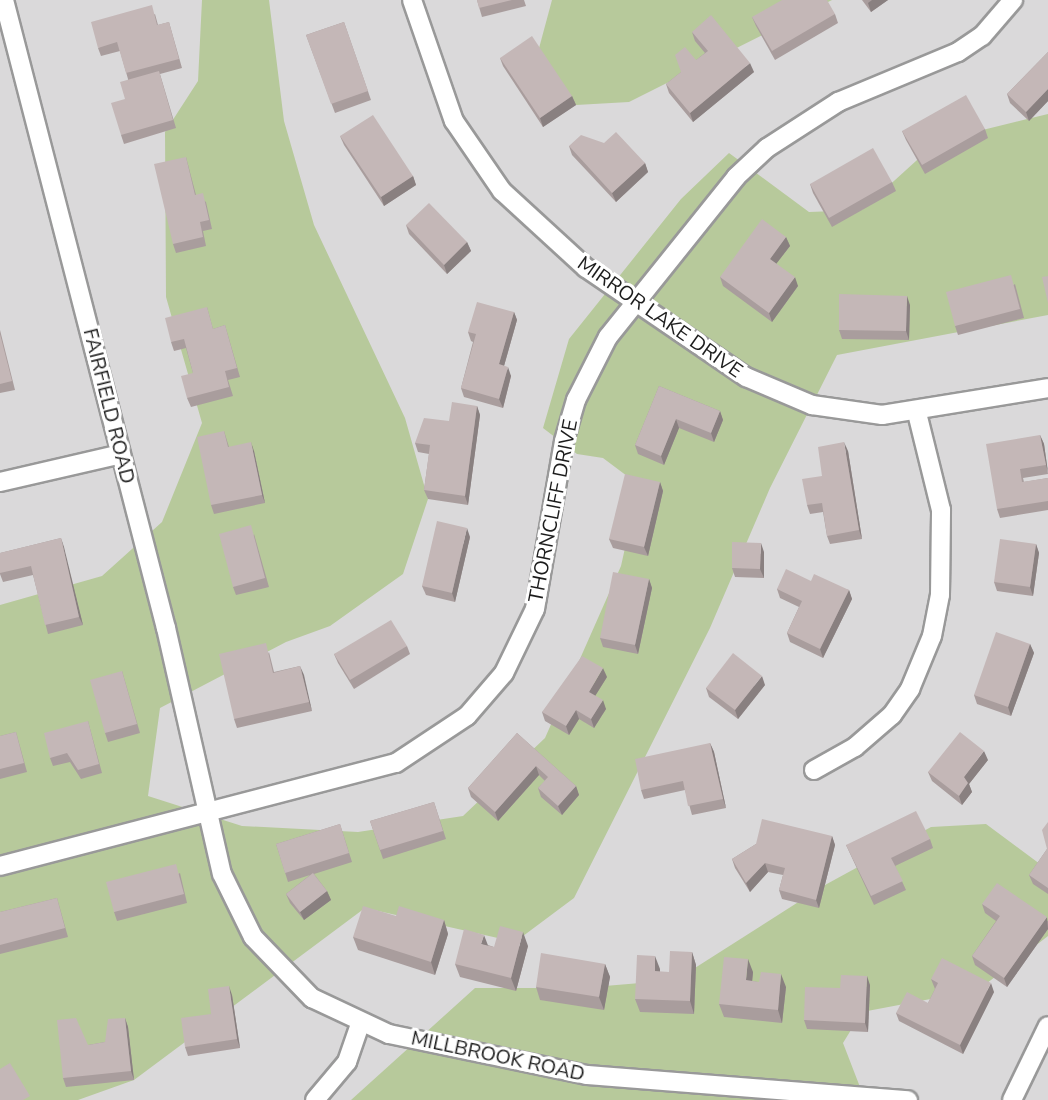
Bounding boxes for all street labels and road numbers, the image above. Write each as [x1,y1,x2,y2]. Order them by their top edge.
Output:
street label: MIRROR LAKE DRIVE [573,251,747,383]
street label: FAIRFIELD ROAD [78,326,140,486]
street label: THORNCLIFF DRIVE [523,417,583,605]
street label: MILLBROOK ROAD [409,1026,587,1086]

